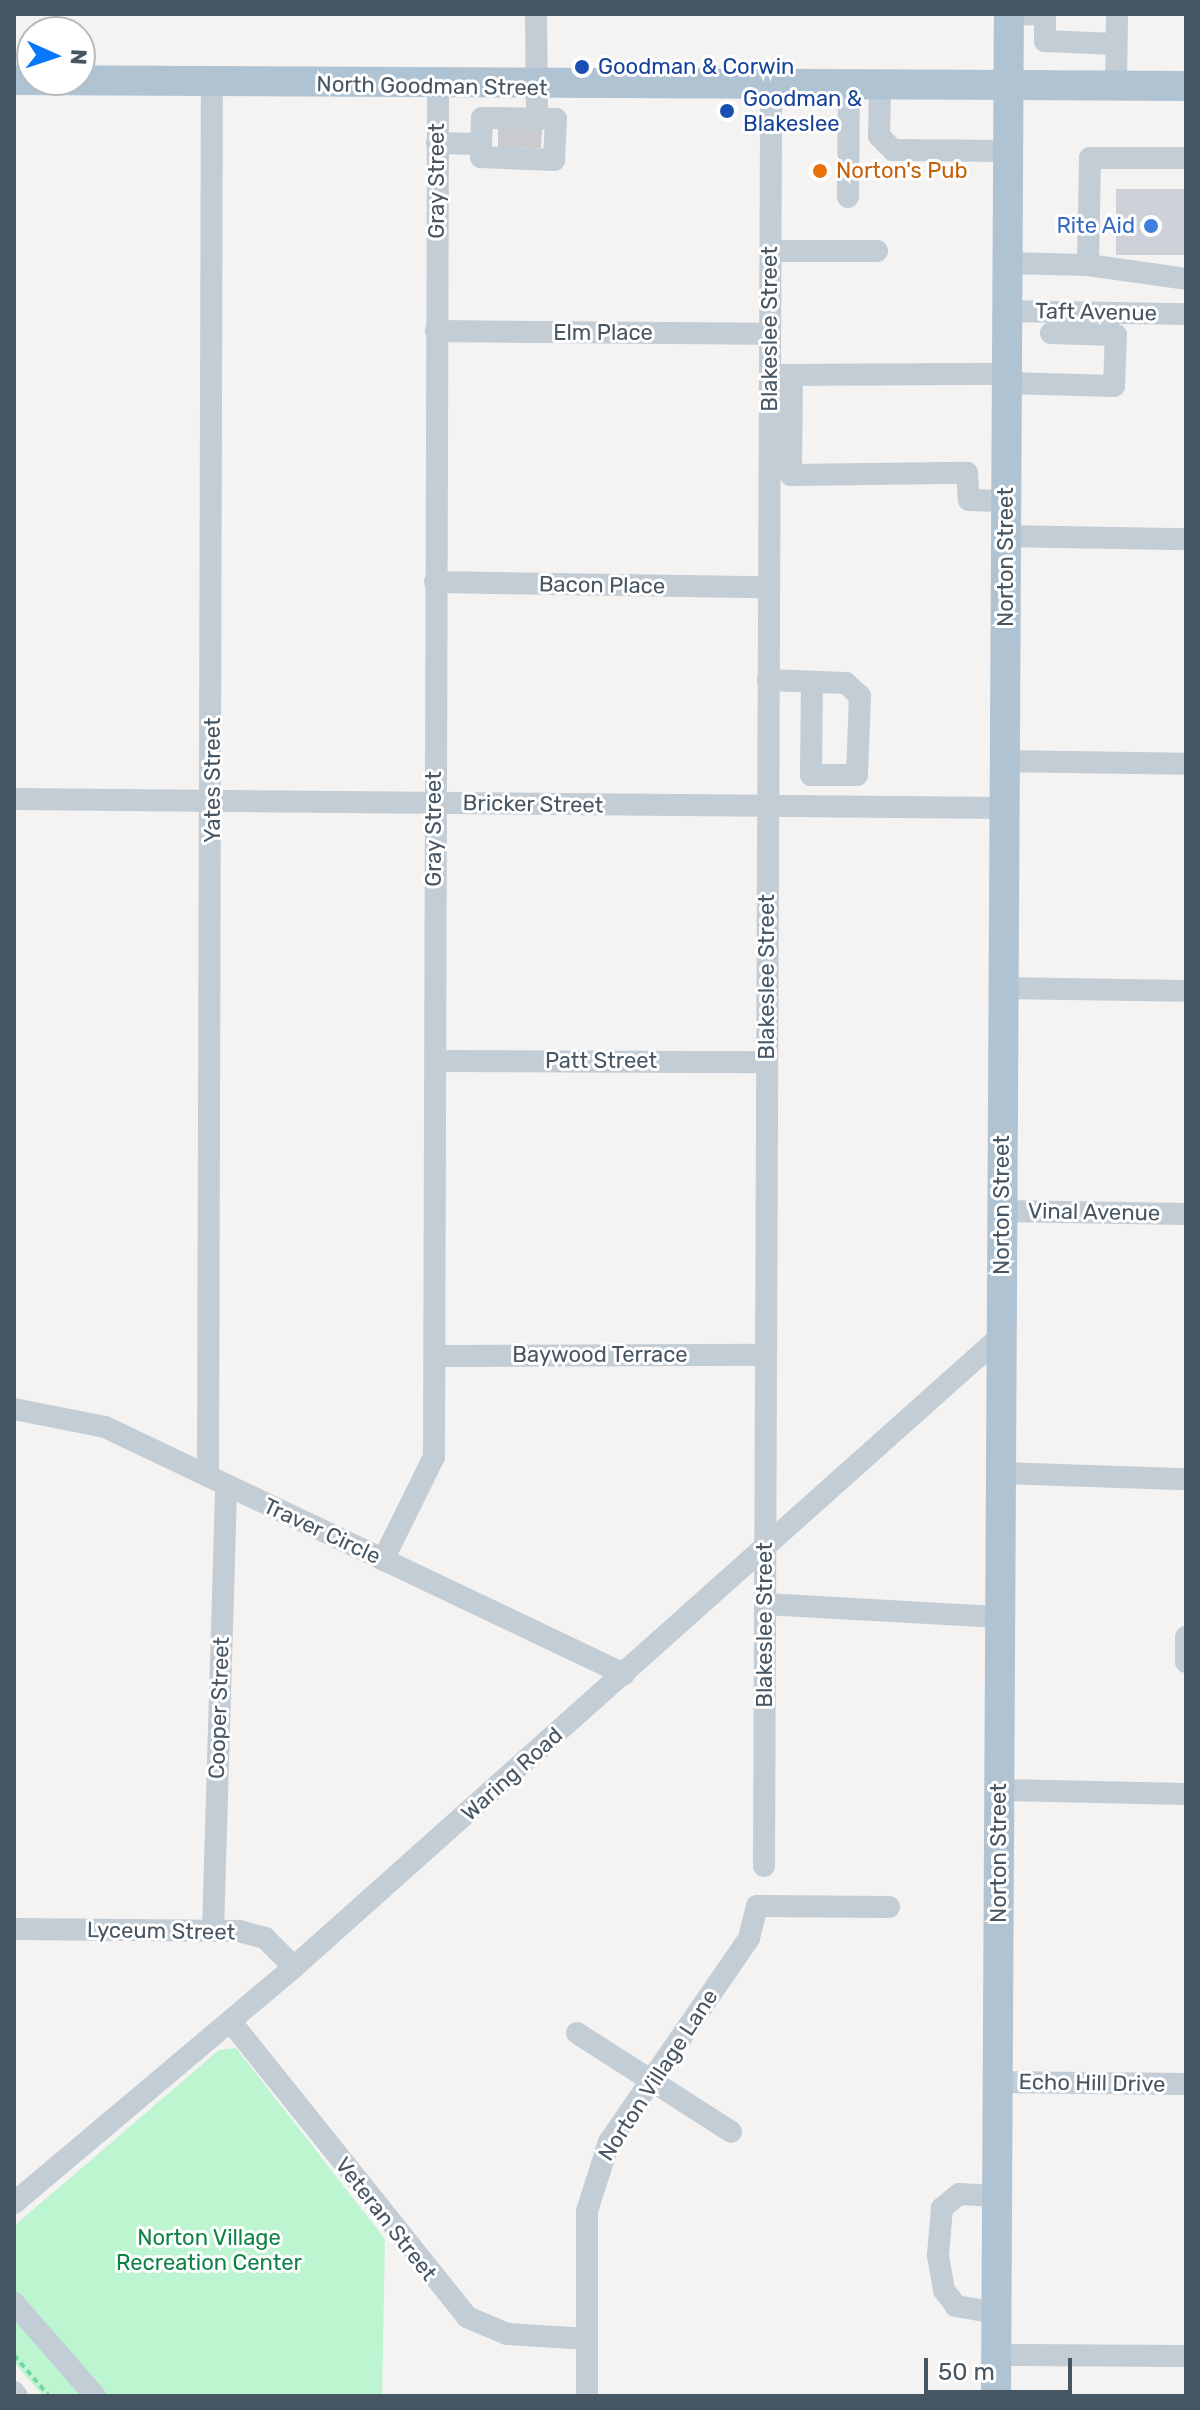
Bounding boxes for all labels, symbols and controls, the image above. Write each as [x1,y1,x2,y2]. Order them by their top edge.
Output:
north arrow [16,16,96,96]
text: N [65,49,92,66]
place label: Goodman & Corwin [598,54,794,80]
marker: Goodman & Corwin [573,58,591,76]
street label: North Goodman Street [316,71,548,101]
place label: Goodman & Blakeslee [743,85,862,136]
marker: Goodman & Blakeslee [718,102,736,120]
street label: Gray Street [424,123,450,239]
place label: Norton's Pub [836,158,968,184]
marker: Norton's Pub [811,162,829,180]
place label: Rite Aid [1056,213,1135,239]
marker: Rite Aid [1142,217,1160,235]
street label: Blakeslee Street [757,246,783,412]
street label: Taft Avenue [1035,298,1157,326]
street label: Elm Place [553,320,653,346]
street label: Norton Street [993,487,1019,627]
street label: Bacon Place [539,571,665,599]
street label: Yates Street [200,717,226,843]
street label: Gray Street [421,771,447,887]
street label: Bricker Street [462,790,604,818]
street label: Blakeslee Street [754,894,780,1060]
street label: Patt Street [545,1048,657,1074]
street label: Norton Street [989,1135,1015,1275]
street label: Vinal Avenue [1027,1198,1161,1226]
street label: Baywood Terrace [512,1342,688,1368]
street label: Traver Circle [259,1492,385,1570]
street label: Blakeslee Street [752,1542,778,1708]
street label: Cooper Street [203,1636,235,1780]
street label: Waring Road [456,1722,568,1826]
street label: Norton Street [986,1783,1012,1923]
street label: Lyceum Street [87,1917,235,1945]
street label: Norton Village Lane [593,1984,723,2166]
street label: Echo Hill Drive [1018,2069,1166,2097]
street label: Veteran Street [330,2152,442,2286]
park label: Norton Village Recreation Center [116,2224,302,2276]
scale bar [928,2342,1076,2392]
text: 50 m [938,2358,995,2386]

